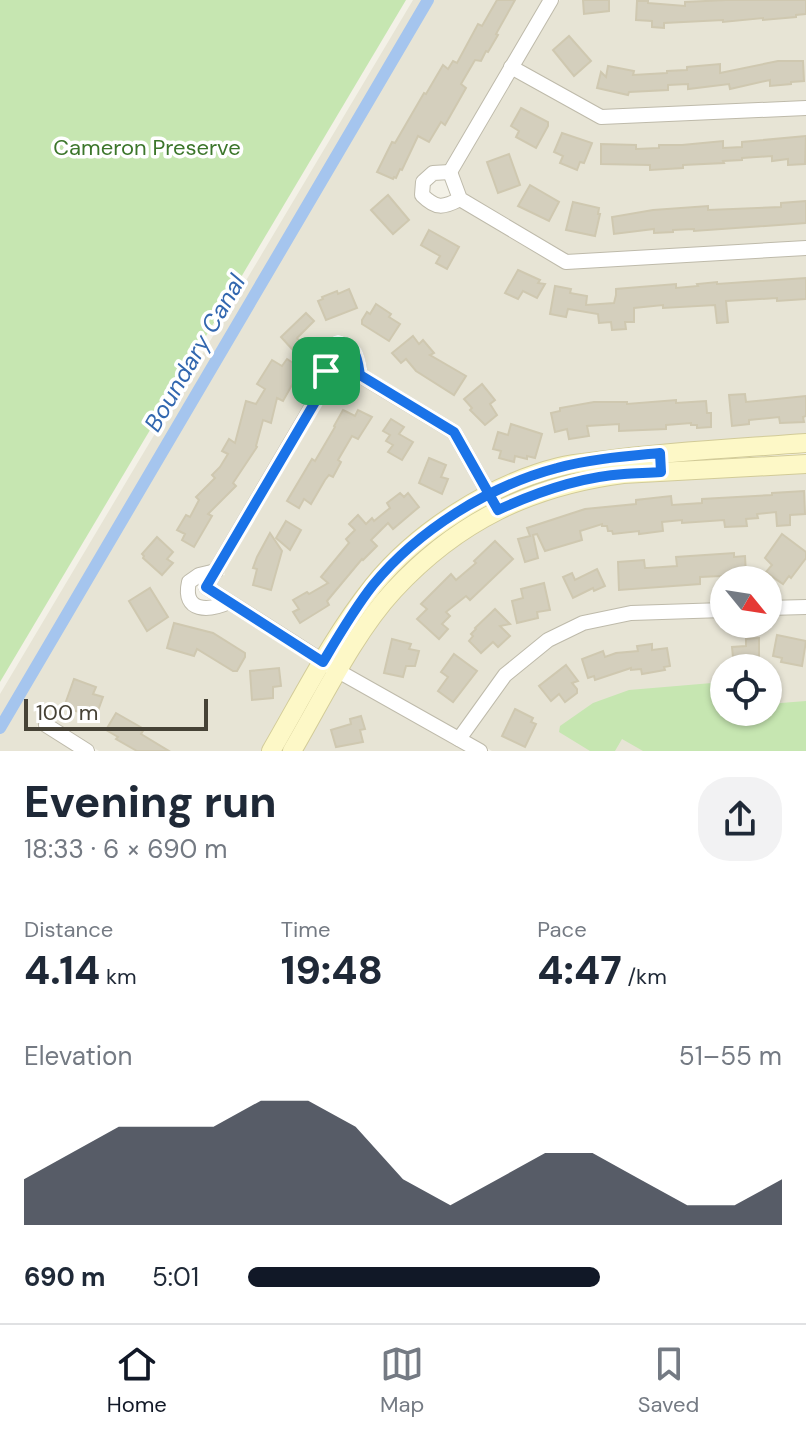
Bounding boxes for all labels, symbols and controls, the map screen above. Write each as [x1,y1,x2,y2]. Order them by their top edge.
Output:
park label: Cameron Preserve [53,133,241,162]
water label: Boundary Canal [137,268,252,437]
pin [292,337,360,405]
icon: arrive [304,349,348,393]
north arrow [710,566,782,638]
map controls [710,566,782,726]
button: locate [710,654,782,726]
scale bar [24,695,208,731]
text: 100 m [36,698,98,727]
text: Evening run [24,773,277,831]
button: share [698,777,782,861]
text: 18:33 · 6 × 690 m [24,832,227,866]
text: Distance [24,915,113,944]
text: Time [281,915,330,944]
text: Pace [537,915,587,944]
text: 4.14 [24,944,100,996]
text: 19:48 [281,944,383,996]
text: 4:47 [537,944,622,996]
text: km [100,962,137,991]
text: /km [622,962,667,991]
text: Elevation [24,1039,132,1073]
text: 51–55 m [679,1039,782,1073]
text: 690 m [24,1260,105,1294]
text: 5:01 [152,1260,199,1294]
tab: Home [107,1342,167,1419]
tab: Map [380,1342,424,1419]
tab: Saved [638,1342,699,1419]

